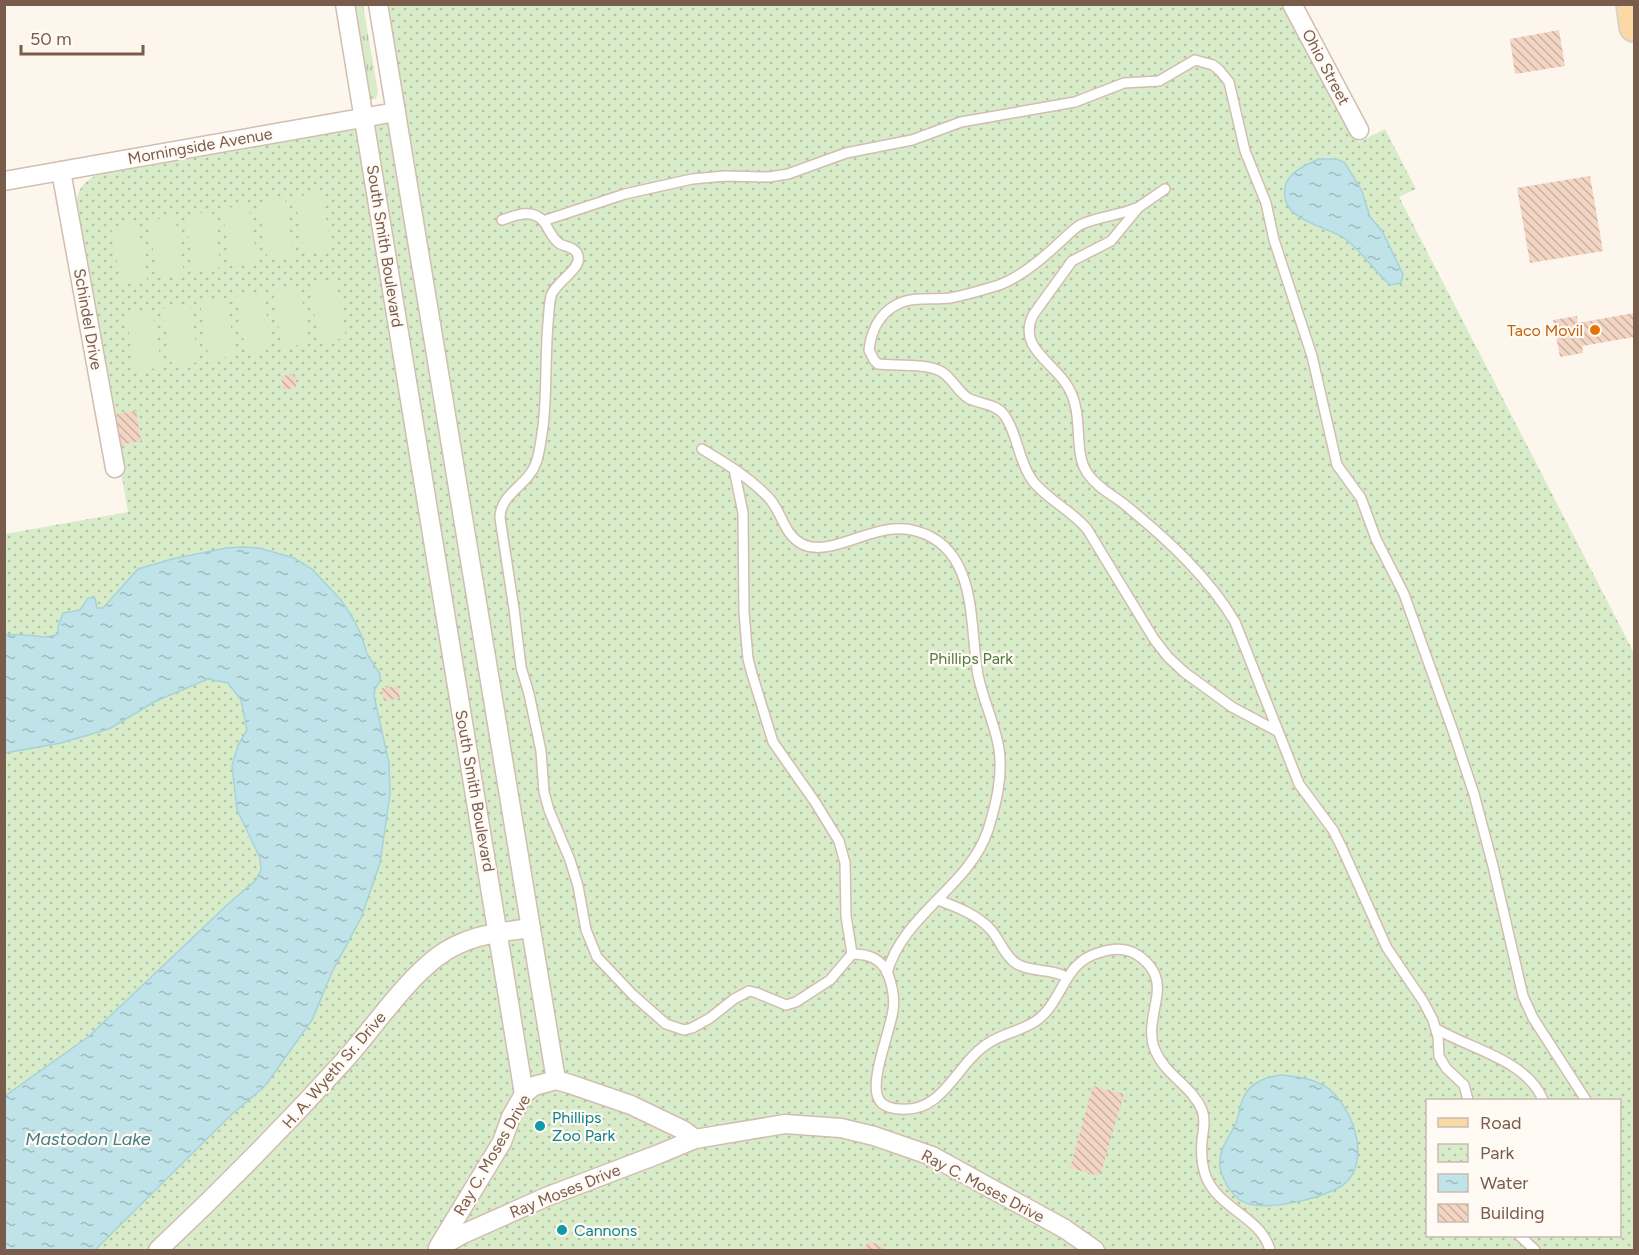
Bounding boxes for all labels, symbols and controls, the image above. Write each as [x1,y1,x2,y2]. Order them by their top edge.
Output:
scale bar [21,18,142,56]
street label: Ohio Street [1298,26,1354,108]
text: 50 m [30,28,72,50]
street label: Morningside Avenue [126,124,274,168]
street label: South Smith Boulevard [363,163,407,329]
street label: Schindel Drive [70,267,106,371]
place label: Taco Movil [1507,321,1583,340]
marker: Taco Movil [1588,323,1602,337]
park label: Phillips Park [929,649,1013,668]
street label: South Smith Boulevard [451,709,499,873]
street label: H. A. Wyeth Sr. Drive [278,1008,390,1132]
street label: Ray C. Moses Drive [450,1091,535,1219]
legend [1426,1099,1621,1237]
place label: Phillips Zoo Park [552,1108,615,1145]
text: Road [1480,1112,1521,1134]
marker: Phillips Zoo Park [533,1119,547,1133]
water label: Mastodon Lake [25,1128,151,1150]
text: Park [1480,1142,1515,1164]
street label: Ray C. Moses Drive [918,1146,1048,1227]
street label: Ray Moses Drive [507,1160,623,1222]
text: Water [1480,1172,1528,1194]
text: Building [1480,1202,1545,1224]
place label: Cannons [574,1221,637,1240]
marker: Cannons [555,1223,569,1237]

